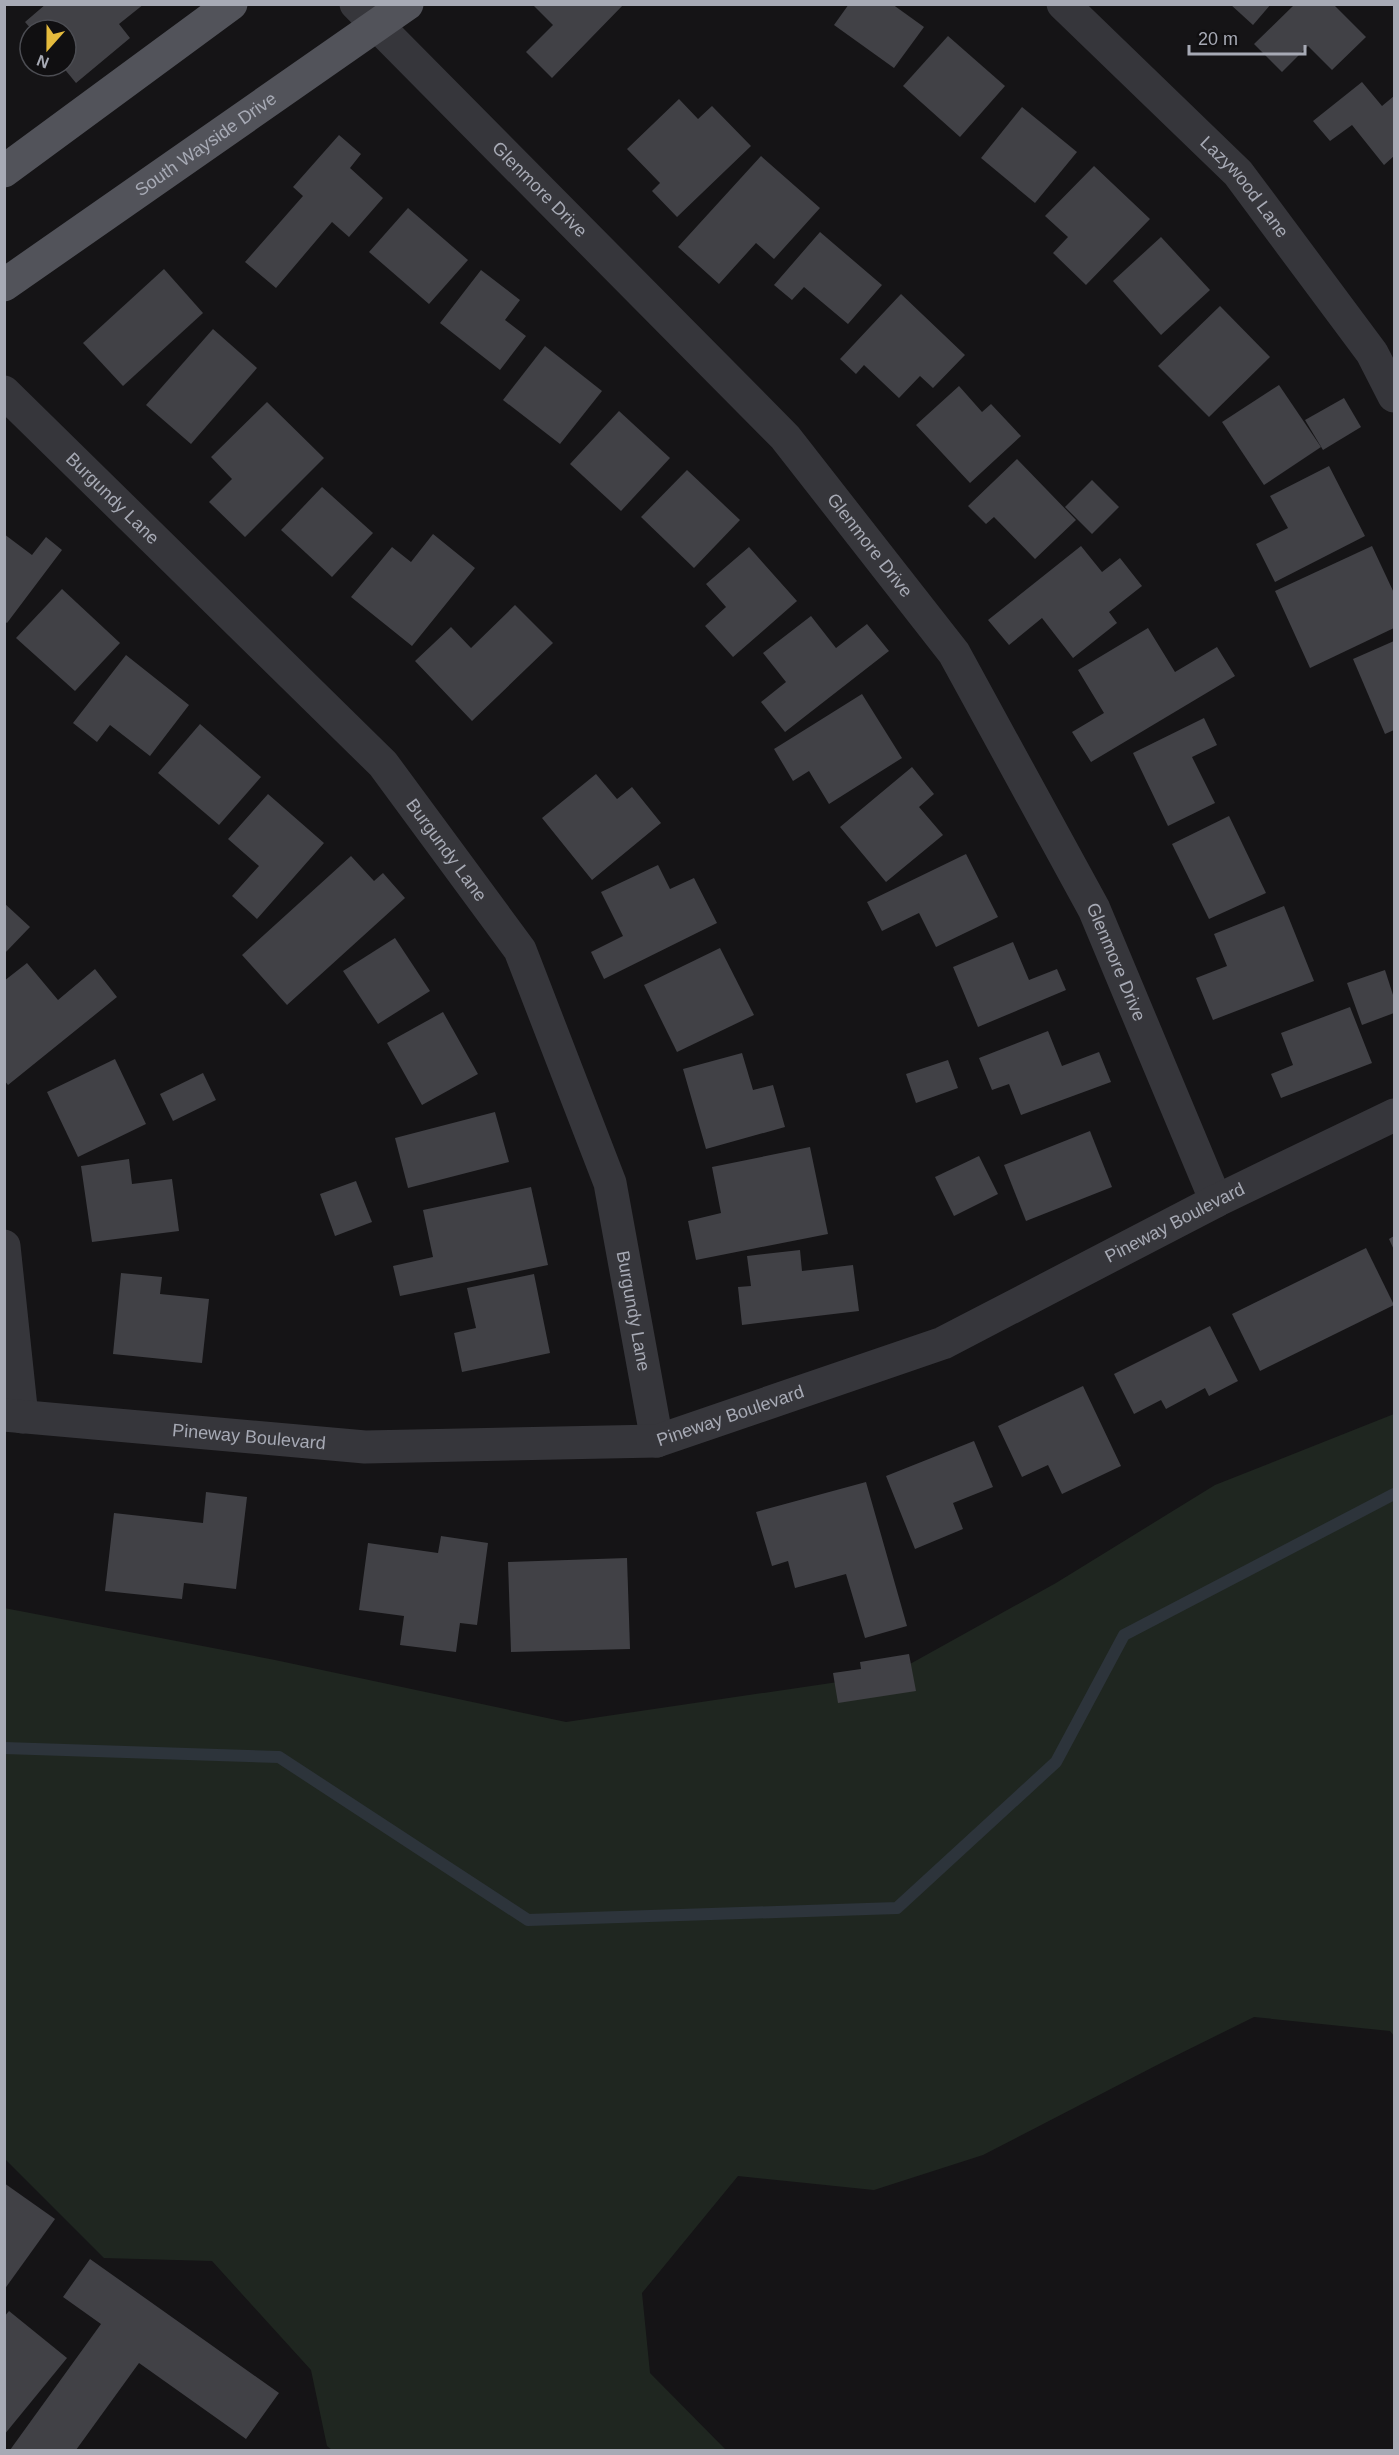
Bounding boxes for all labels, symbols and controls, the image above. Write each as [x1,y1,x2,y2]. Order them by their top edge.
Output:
north arrow [18,18,78,78]
scale bar [1189,18,1304,56]
text: 20 m [1198,29,1238,49]
text: N [34,52,51,72]
street label: South Wayside Drive [131,88,280,200]
street label: Lazywood Lane [1196,132,1292,241]
street label: Glenmore Drive [488,138,591,241]
street label: Burgundy Lane [62,449,163,548]
street label: Glenmore Drive [823,489,916,601]
street label: Burgundy Lane [402,795,491,905]
street label: Glenmore Drive [1083,900,1150,1024]
street label: Pineway Boulevard [1102,1179,1248,1267]
street label: Burgundy Lane [613,1249,654,1373]
street label: Pineway Boulevard [654,1381,807,1450]
street label: Pineway Boulevard [171,1420,327,1453]

